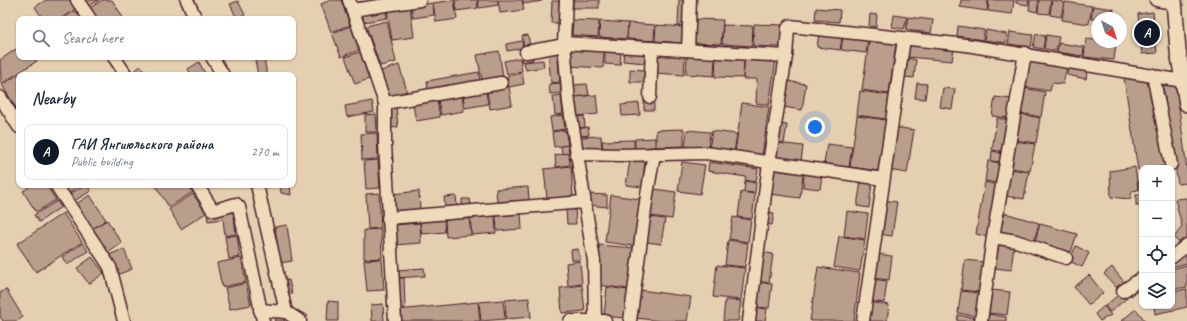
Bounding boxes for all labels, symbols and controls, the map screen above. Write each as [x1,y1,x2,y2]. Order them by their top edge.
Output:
north arrow [1091,12,1127,48]
search box [16,16,296,60]
pin: A [1134,18,1160,48]
icon: search [30,27,52,49]
text: Search here [62,29,123,48]
text: Nearby [32,88,75,109]
your location [805,117,825,137]
text: ГАИ Янгиюльского района [71,135,213,154]
text: A [43,144,49,160]
text: 270 m [251,144,279,160]
text: Public building [71,154,133,170]
map controls [1139,165,1175,309]
button: + [1139,165,1175,201]
button: − [1139,201,1175,237]
button: locate [1139,237,1175,273]
button: layers [1139,273,1175,309]

